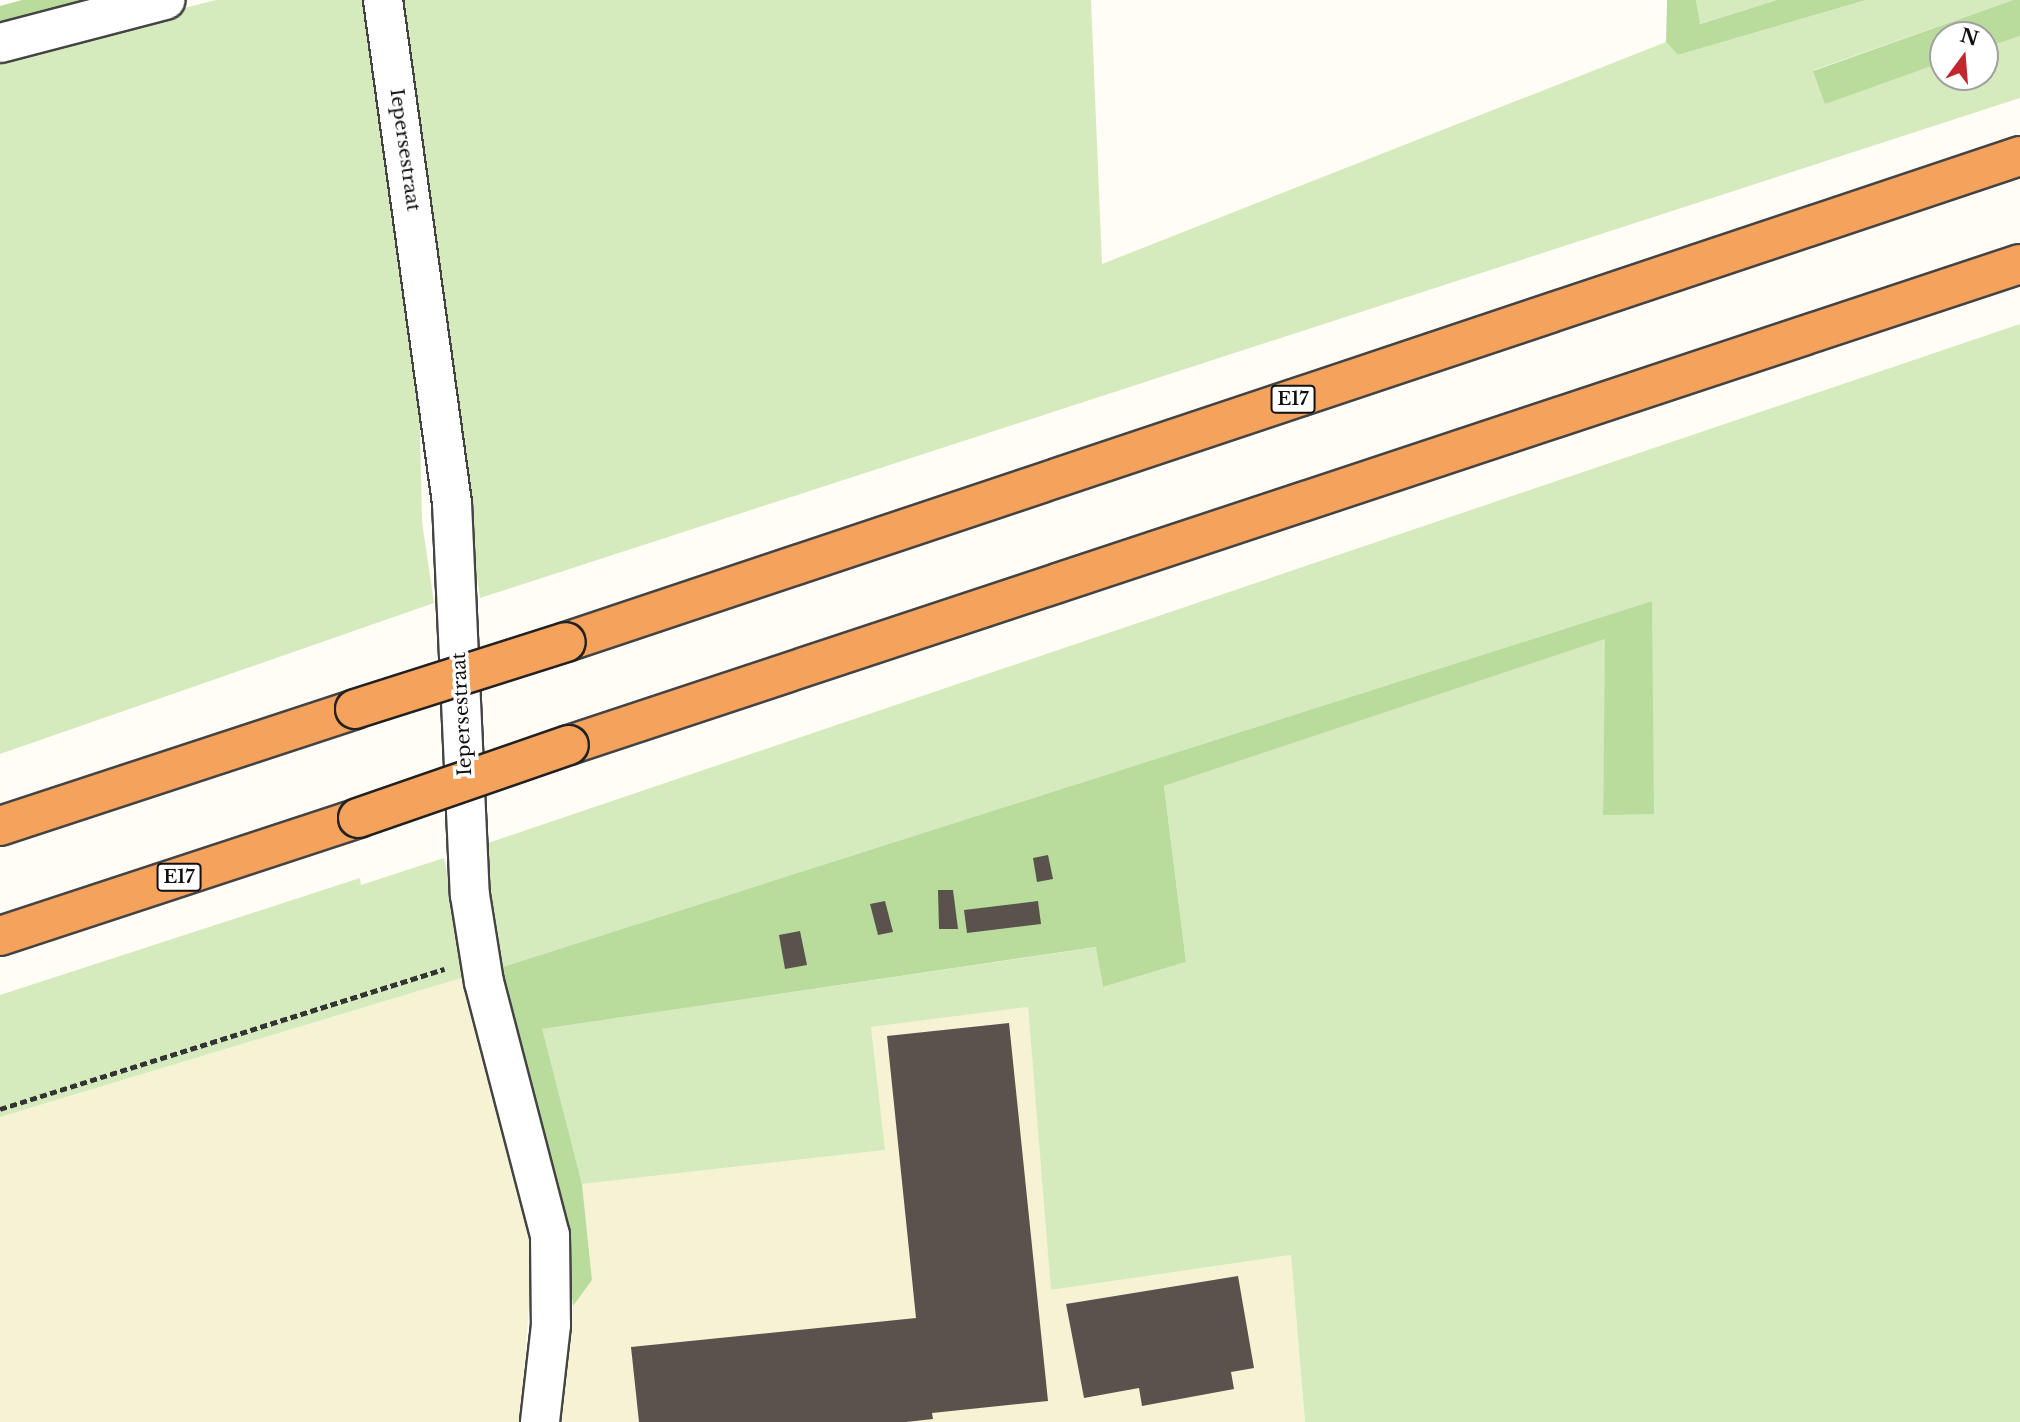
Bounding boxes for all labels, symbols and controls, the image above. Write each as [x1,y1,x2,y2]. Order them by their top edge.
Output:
north arrow [1929,21,1999,91]
text: N [1958,24,1981,51]
street label: Iepersestraat [385,87,425,213]
road number: E17 [1270,384,1316,414]
street label: Iepersestraat [447,652,477,776]
road number: E17 [156,862,202,892]

